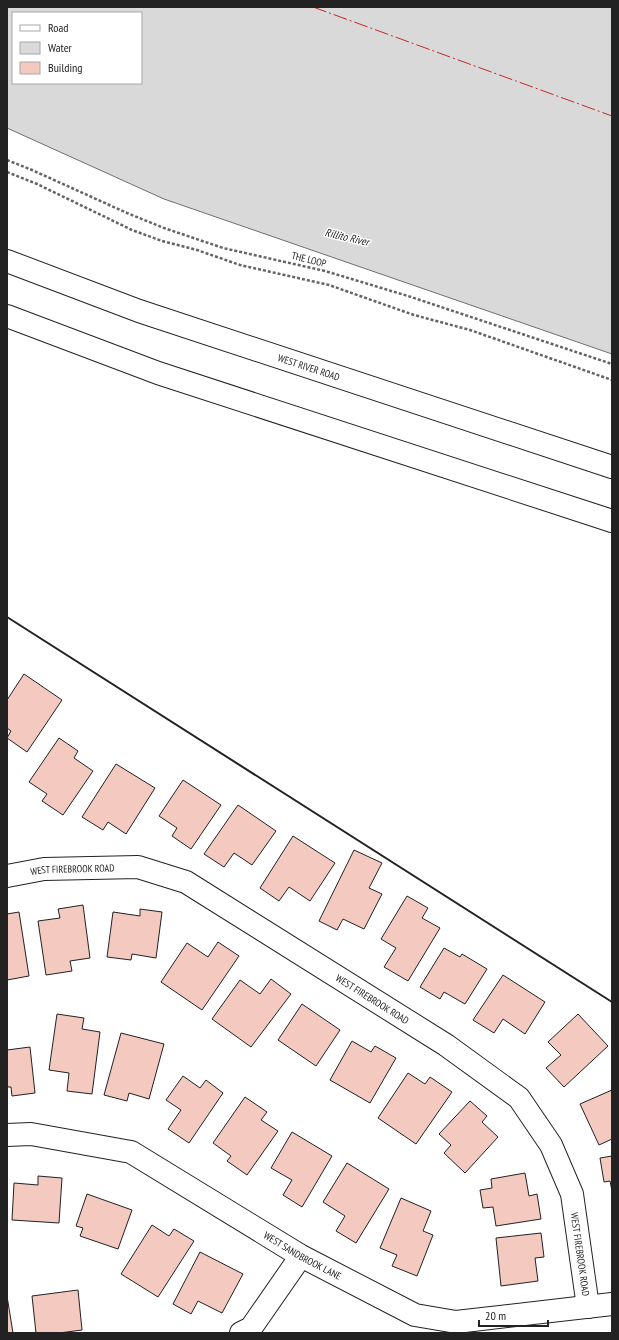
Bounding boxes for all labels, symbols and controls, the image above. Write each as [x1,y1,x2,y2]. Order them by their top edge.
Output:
legend [12,12,142,84]
text: Road [48,20,68,35]
text: Water [48,40,73,55]
text: Building [48,60,83,75]
water label: Rillito River [324,225,372,249]
street label: THE LOOP [290,249,328,270]
street label: WEST RIVER ROAD [276,351,341,384]
street label: WEST FIREBROOK ROAD [29,862,115,878]
street label: WEST FIREBROOK ROAD [333,971,411,1027]
street label: WEST FIREBROOK ROAD [568,1212,592,1297]
street label: WEST SANDBROOK LANE [261,1229,343,1283]
scale bar [479,1302,548,1328]
text: 20 m [485,1308,506,1323]

